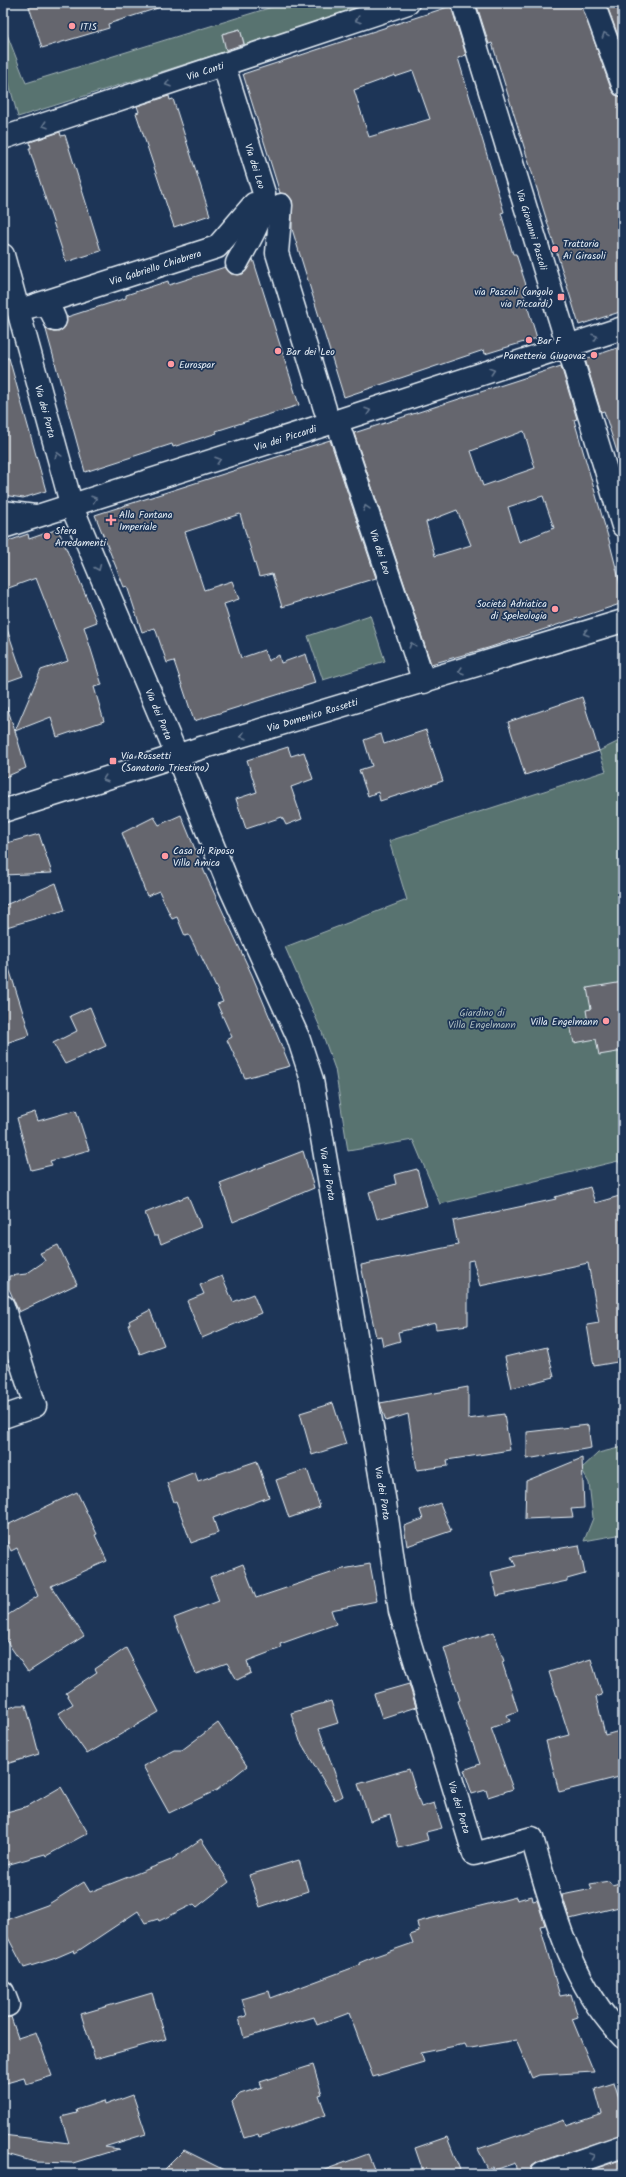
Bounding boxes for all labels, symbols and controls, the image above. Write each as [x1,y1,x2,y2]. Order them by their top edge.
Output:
one-way arrow [354,15,361,24]
place label: ITIS [80,19,98,35]
marker: ITIS [67,21,77,31]
one-way arrow [601,32,609,39]
street label: Via Conti [185,58,227,85]
one-way arrow [165,79,172,88]
one-way arrow [41,120,48,129]
street label: Via dei Leo [240,142,269,192]
street label: Via Giovanni Pascoli [511,188,551,273]
place label: Trattoria Ai Girasoli [563,236,606,264]
marker: Trattoria Ai Girasoli [550,244,560,254]
street label: Via Gabriello Chiabrera [107,245,204,290]
place label: via Pascoli (angolo via Piccardi) [474,284,553,312]
marker: via Pascoli (angolo via Piccardi) [556,292,566,302]
place label: Bar F [537,333,561,349]
one-way arrow [592,333,599,342]
marker: Bar F [524,335,534,345]
place label: Bar dei Leo [286,344,335,360]
marker: Bar dei Leo [273,346,283,356]
place label: Panetteria Giugovaz [504,348,587,364]
marker: Panetteria Giugovaz [589,350,599,360]
place label: Eurospar [179,357,215,373]
marker: Eurospar [166,359,176,369]
one-way arrow [488,367,495,376]
street label: Via dei Porta [30,383,60,440]
one-way arrow [364,408,371,416]
street label: Via dei Piccardi [252,421,319,456]
one-way arrow [54,452,63,459]
one-way arrow [214,456,221,465]
one-way arrow [90,496,97,504]
one-way arrow [363,505,371,512]
place label: Alla Fontana Imperiale [119,507,173,535]
marker: Alla Fontana Imperiale [106,515,116,525]
place label: Sfera Arredamenti [55,523,107,551]
street label: Via dei Leo [365,527,395,577]
marker: Sfera Arredamenti [42,531,52,541]
one-way arrow [94,565,102,572]
place label: Società Adriatica di Speleologia [476,596,547,624]
marker: Società Adriatica di Speleologia [550,604,560,614]
one-way arrow [582,628,589,637]
one-way arrow [408,642,417,649]
one-way arrow [458,666,465,675]
street label: Via dei Porta [140,686,176,743]
street label: Via Domenico Rossetti [265,694,361,737]
one-way arrow [240,731,247,740]
place label: Via Rossetti (Sanatorio Triestino) [121,748,209,776]
marker: Via Rossetti (Sanatorio Triestino) [108,756,118,766]
one-way arrow [102,774,109,782]
place label: Casa di Riposo Villa Amica [173,843,235,871]
marker: Casa di Riposo Villa Amica [160,851,170,861]
park label: Giardino di Villa Engelmann [448,1005,516,1033]
place label: Villa Engelmann [531,1014,598,1030]
marker: Villa Engelmann [601,1016,611,1026]
street label: Via dei Porta [315,1146,340,1202]
street label: Via dei Porta [370,1465,394,1521]
street label: Via dei Porta [443,1779,474,1836]
one-way arrow [589,2153,596,2161]

